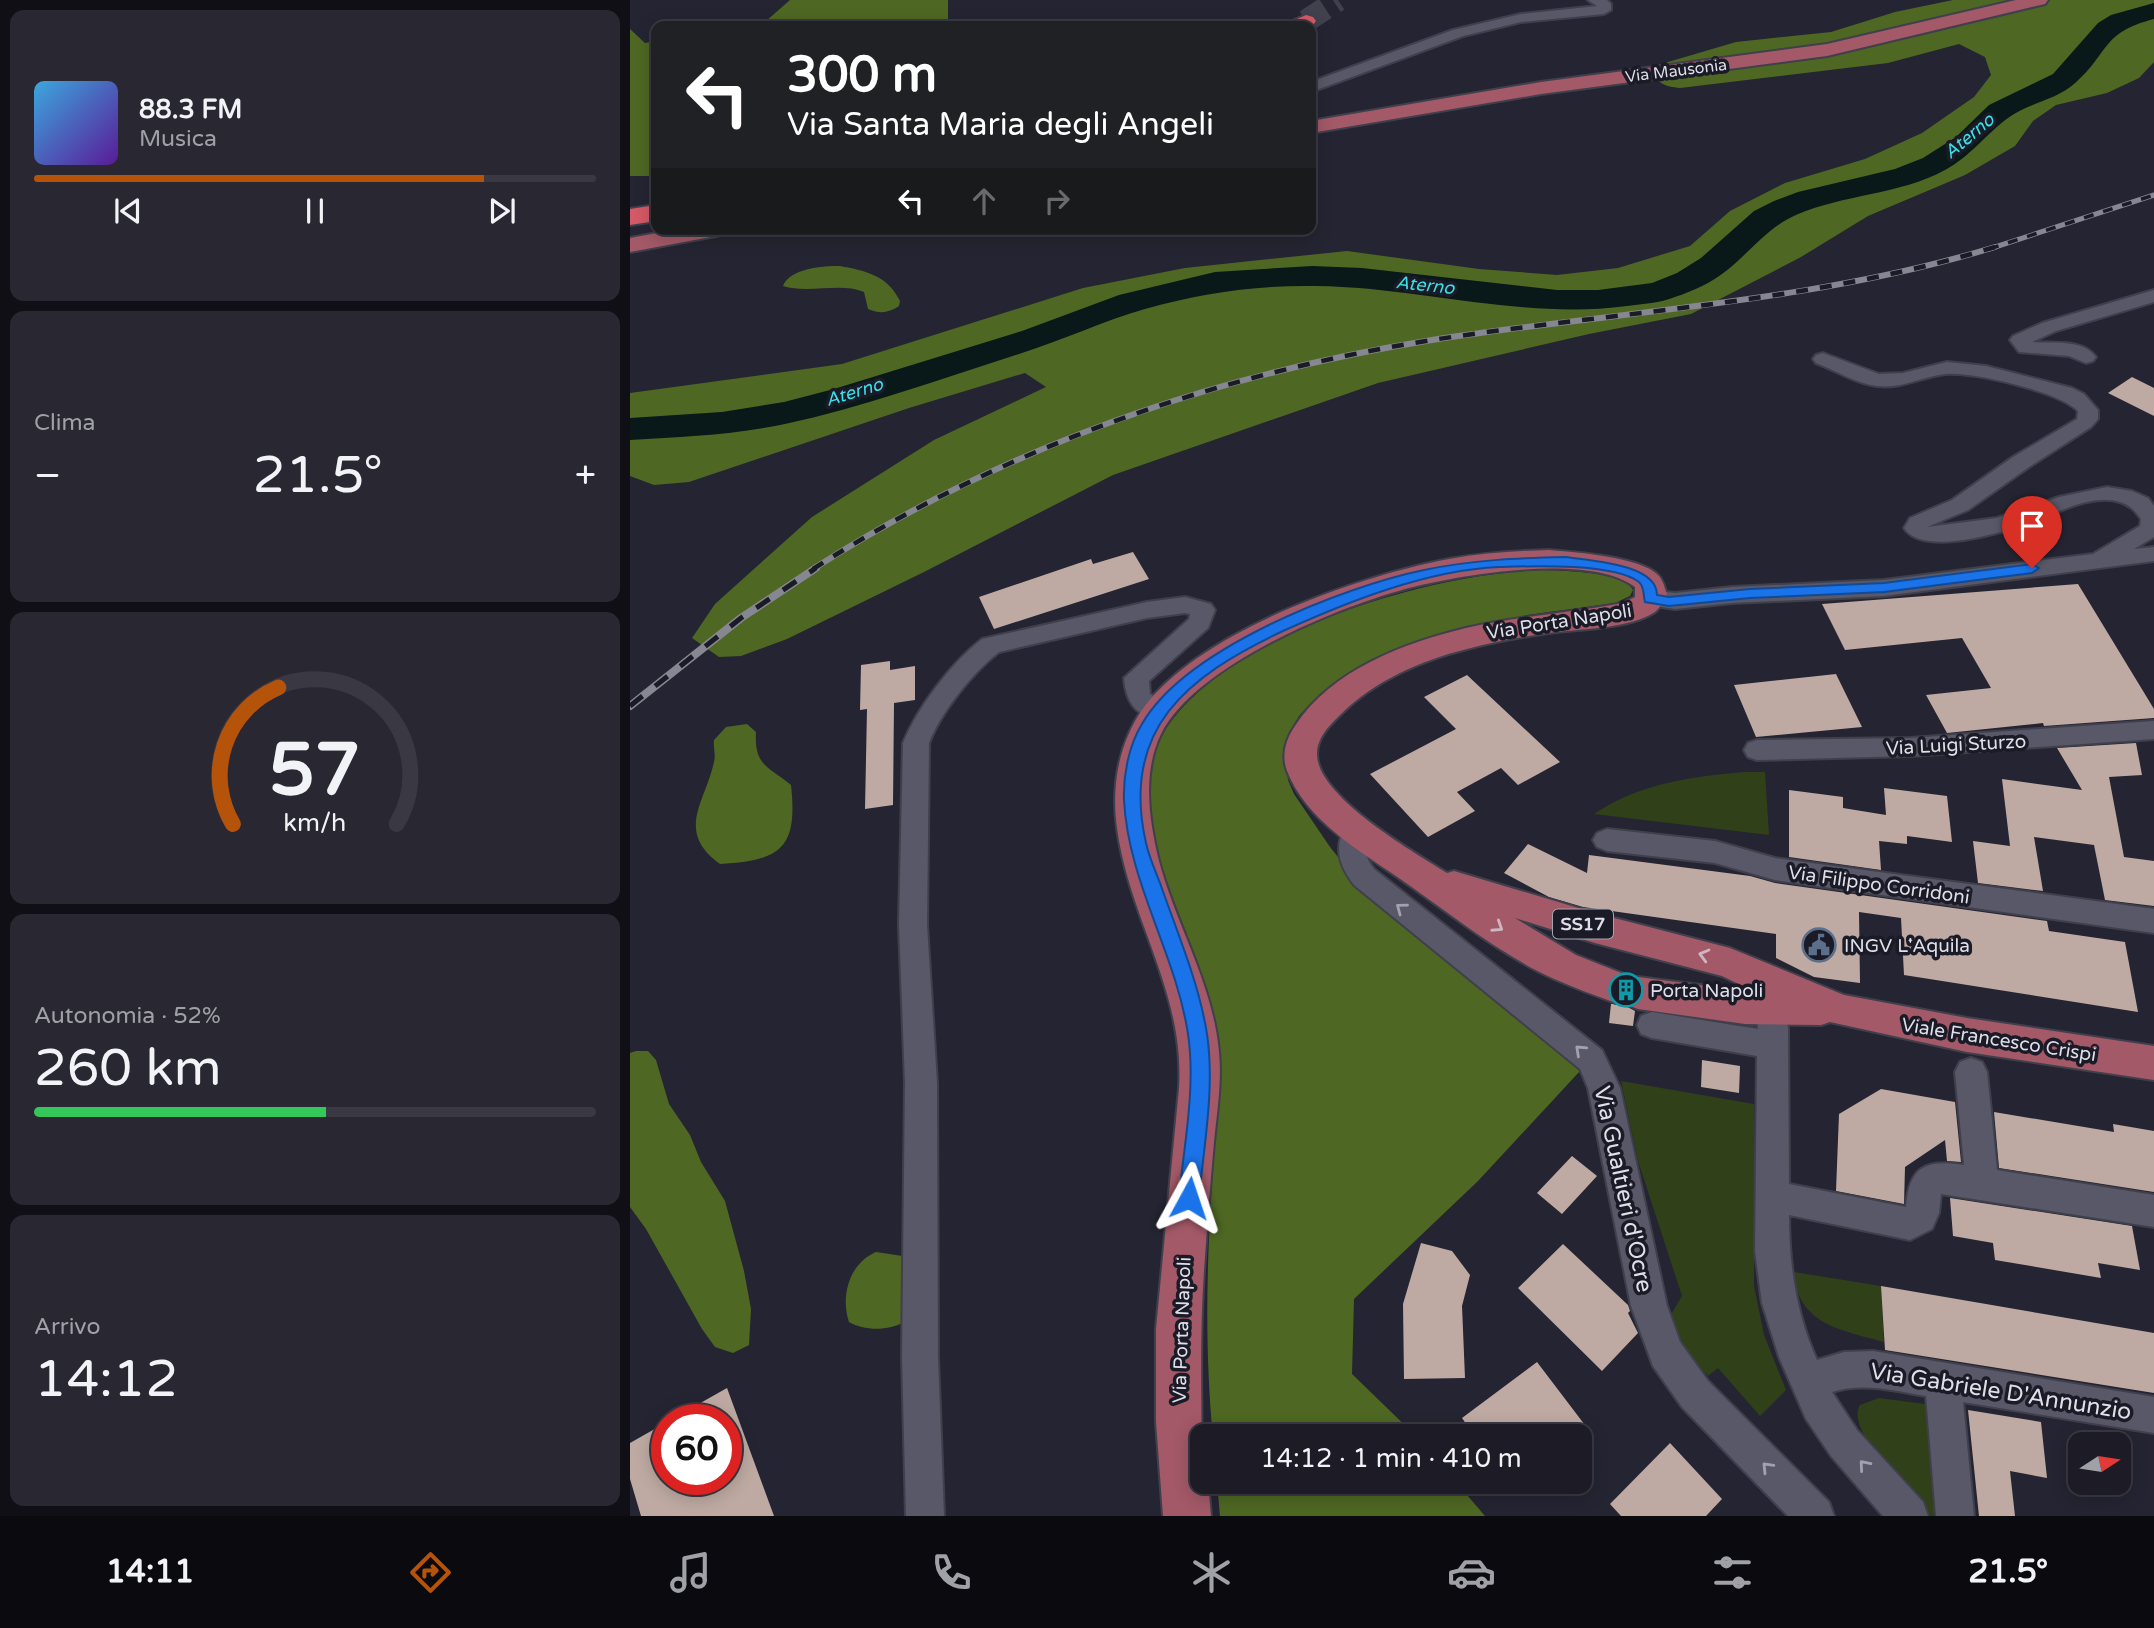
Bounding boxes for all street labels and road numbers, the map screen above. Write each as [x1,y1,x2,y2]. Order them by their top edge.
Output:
street label: Via Mausonia [1624,55,1728,87]
street label: Via Porta Napoli [1485,600,1633,644]
street label: Via Luigi Sturzo [1885,730,2027,760]
street label: Via Filippo Corridoni [1787,861,1971,909]
road number: SS17 [1553,909,1613,939]
street label: Viale Francesco Crispi [1900,1014,2098,1066]
street label: Via Gualtieri d'Ocre [1587,1084,1659,1295]
street label: Via Porta Napoli [1168,1256,1196,1404]
street label: Via Gabriele D'Annunzio [1868,1358,2133,1426]

